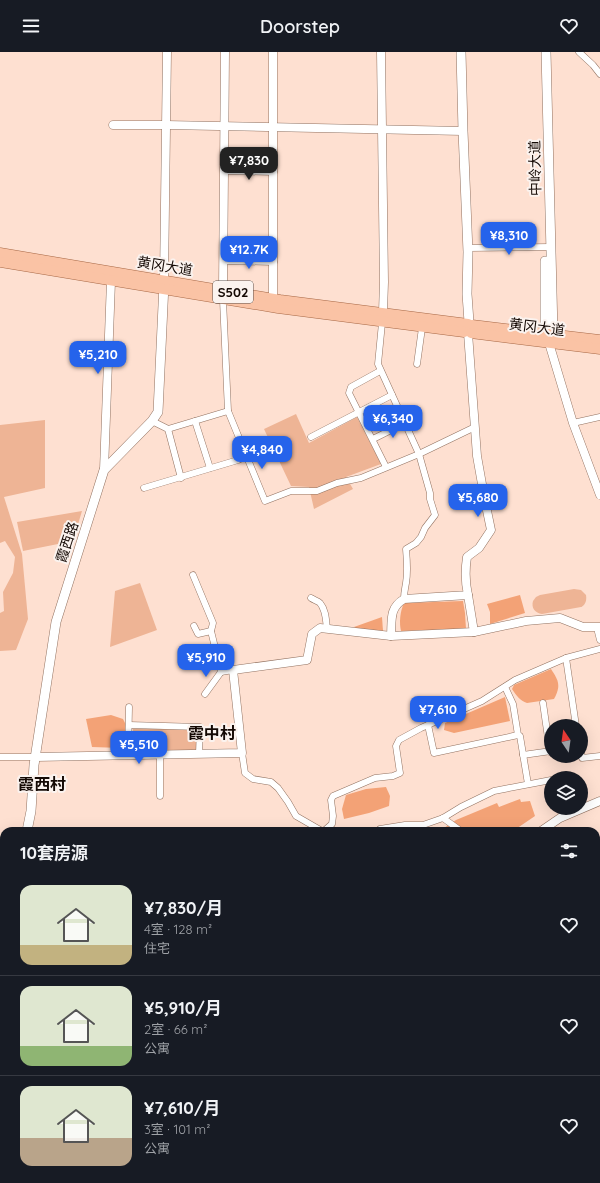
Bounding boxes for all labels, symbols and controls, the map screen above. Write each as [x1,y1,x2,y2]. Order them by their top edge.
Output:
icon: menu [20,15,42,37]
text: Doorstep [260,15,340,38]
icon: heart [558,15,580,37]
street label: 中岭大道 [526,140,544,196]
pin: ¥7,830 [216,147,282,181]
text: ¥7,830 [229,152,269,168]
pin: ¥8,310 [476,222,542,256]
text: ¥8,310 [490,227,528,243]
pin: ¥12.7K [216,236,282,270]
text: ¥12.7K [229,241,269,257]
street label: 黄冈大道 [136,253,194,279]
road number: S502 [213,281,253,303]
street label: 黄冈大道 [508,315,566,339]
pin: ¥5,210 [65,341,131,375]
text: ¥5,210 [78,346,118,362]
pin: ¥6,340 [360,405,426,439]
text: ¥6,340 [372,410,414,426]
pin: ¥4,840 [229,436,295,470]
text: ¥4,840 [241,441,283,457]
pin: ¥5,680 [445,484,511,518]
text: ¥5,680 [457,489,499,505]
street label: 霞西路 [52,519,82,565]
pin: ¥5,910 [173,644,239,678]
text: ¥5,910 [186,649,226,665]
pin: ¥7,610 [405,696,471,730]
text: ¥7,610 [419,701,457,717]
north arrow [544,719,588,763]
map controls [544,719,588,815]
district label: 霞中村 [188,723,236,743]
pin: ¥5,510 [106,731,172,765]
text: ¥5,510 [119,736,159,752]
button: layers [544,771,588,815]
district label: 霞西村 [18,774,66,794]
icon: filters [558,840,580,862]
text: 10套房源 [20,842,88,863]
text: ¥7,830/月 [144,897,223,918]
icon: home [52,901,100,949]
icon: heart [558,914,580,936]
text: 4室 · 128 m² [144,921,212,937]
text: 住宅 [144,940,170,956]
text: ¥5,910/月 [144,997,222,1018]
icon: home [52,1002,100,1050]
icon: heart [558,1015,580,1037]
text: 2室 · 66 m² [144,1021,207,1037]
text: 公寓 [144,1040,170,1056]
text: ¥7,610/月 [144,1097,220,1118]
icon: home [52,1102,100,1150]
icon: heart [558,1115,580,1137]
text: 3室 · 101 m² [144,1121,210,1137]
text: 公寓 [144,1140,170,1156]

